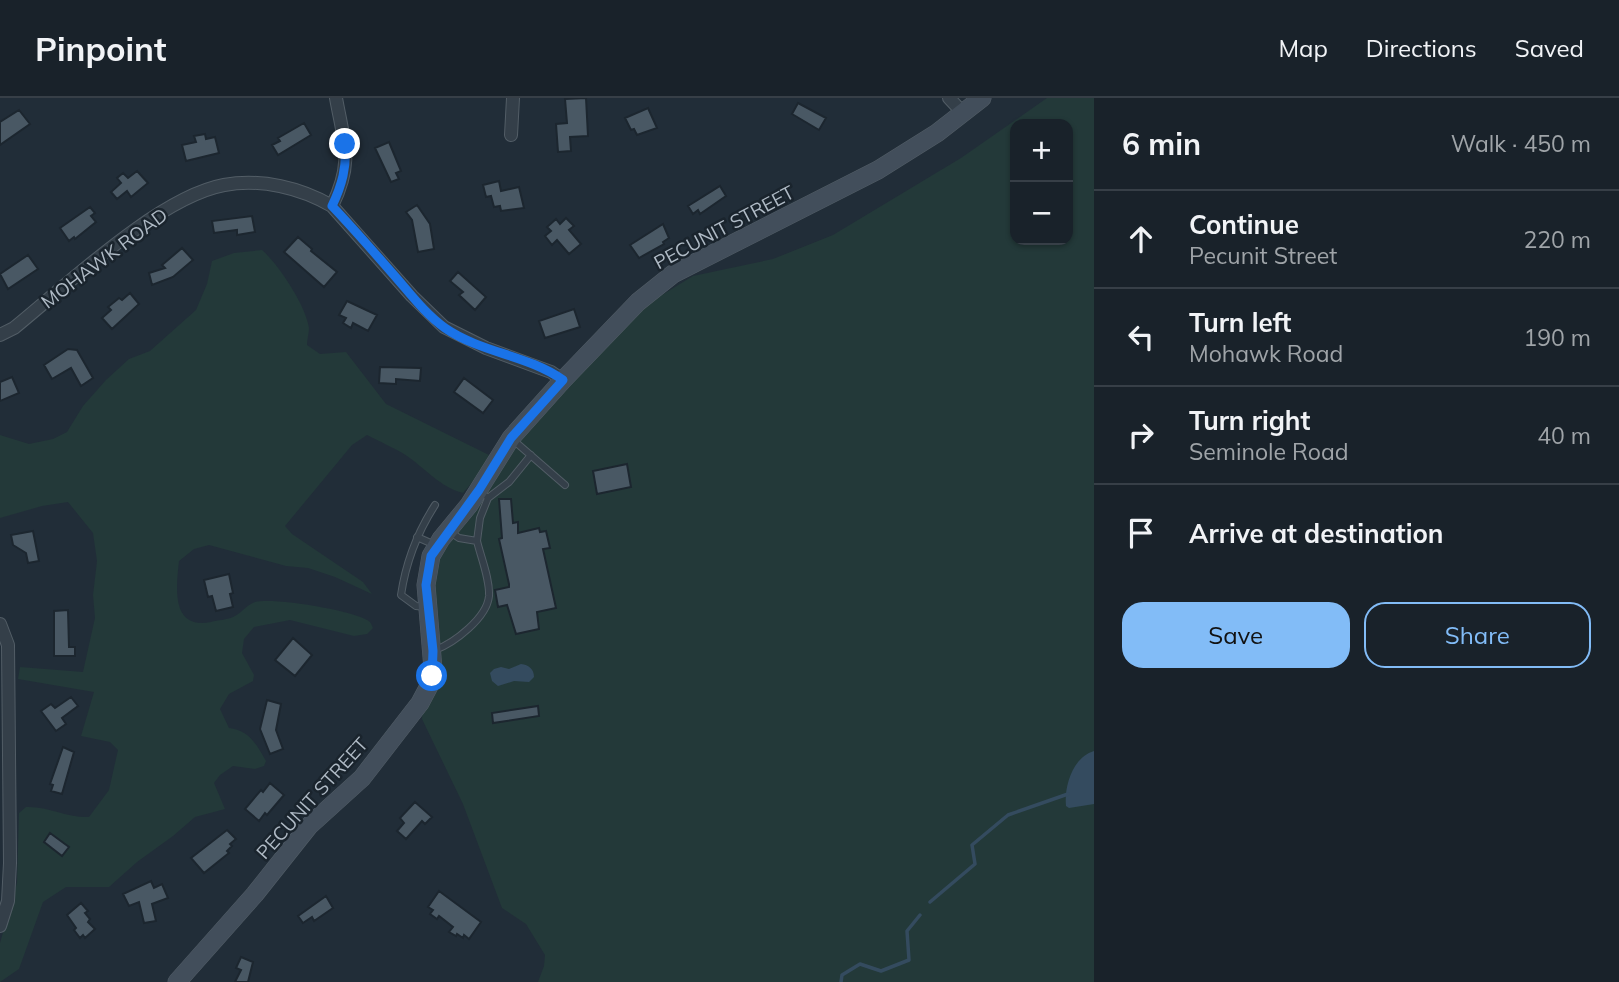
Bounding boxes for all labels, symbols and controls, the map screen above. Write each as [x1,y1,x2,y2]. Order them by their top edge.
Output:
text: Pinpoint [35,28,167,69]
text: Map [1278,33,1328,63]
text: Directions [1366,33,1477,63]
text: Saved [1515,33,1584,63]
map controls [1010,119,1073,245]
button: + [1010,119,1073,182]
text: 6 min [1122,125,1201,163]
route end [329,128,360,159]
text: Walk · 450 m [1451,129,1591,158]
street label: PECUNIT STREET [650,180,799,274]
button: − [1010,182,1073,245]
street label: MOHAWK ROAD [36,203,172,313]
text: Continue [1189,208,1299,241]
icon: ahead [1122,220,1160,258]
text: 220 m [1523,225,1591,254]
text: Pecunit Street [1189,241,1337,270]
text: Turn left [1189,306,1291,339]
icon: left [1122,318,1160,356]
text: 190 m [1523,323,1591,352]
text: Mohawk Road [1189,339,1343,368]
text: Turn right [1189,404,1310,437]
icon: right [1122,416,1160,454]
text: 40 m [1537,421,1591,450]
text: Seminole Road [1189,437,1349,466]
icon: arrive [1122,514,1160,552]
text: Arrive at destination [1189,517,1444,550]
button: Save [1122,602,1350,668]
button: Share [1364,602,1591,668]
route start [416,660,447,691]
street label: PECUNIT STREET [251,732,373,864]

